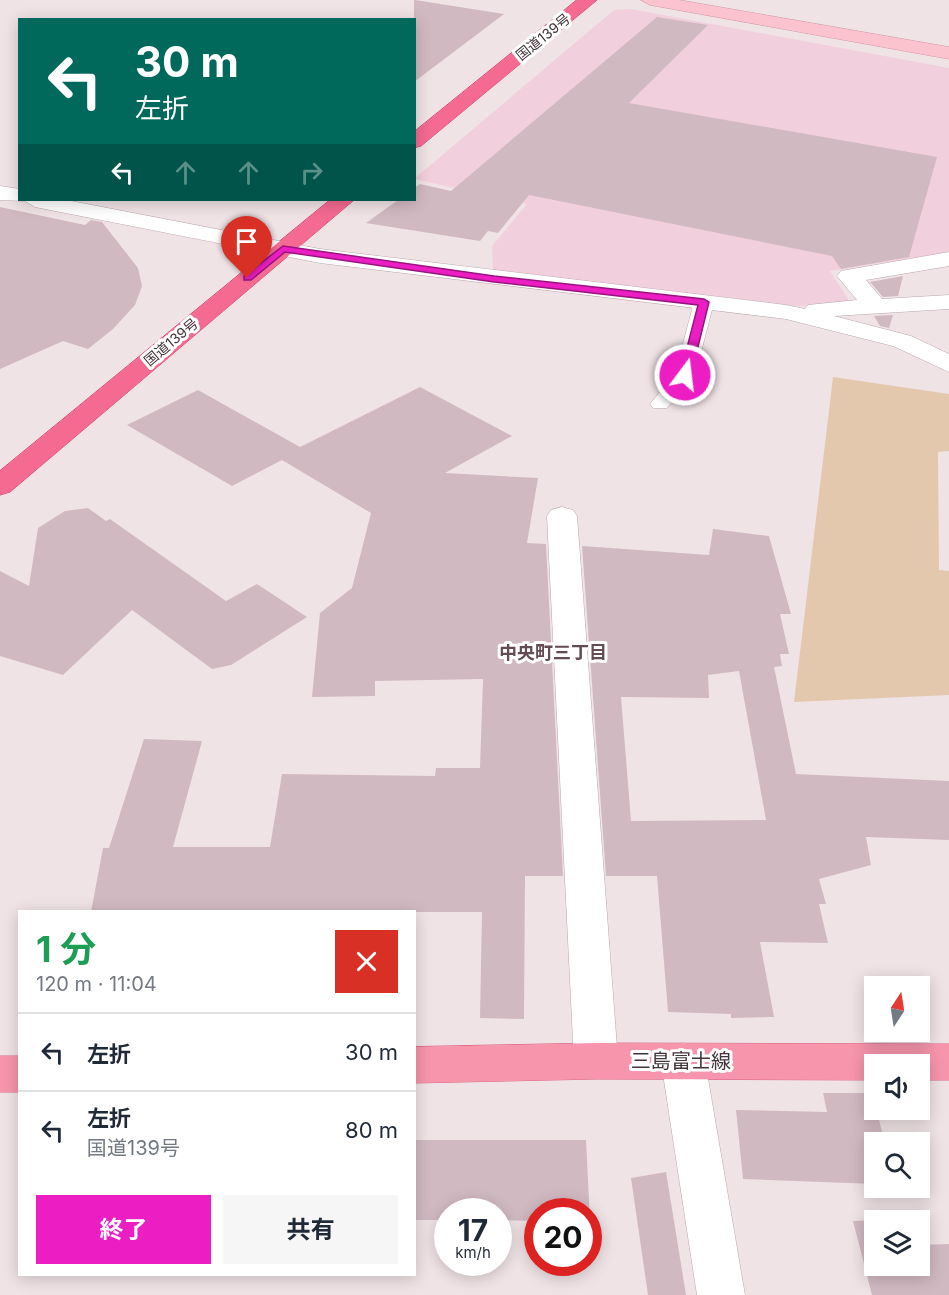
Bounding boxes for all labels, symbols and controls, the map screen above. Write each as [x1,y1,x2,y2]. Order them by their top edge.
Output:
street label: 国道139号 [512,10,573,64]
text: 30 m [135,36,239,87]
icon: left [36,42,114,120]
text: 左折 [135,92,189,125]
icon: left [106,156,139,189]
icon: ahead [169,156,202,189]
icon: ahead [232,156,265,189]
icon: right [295,156,328,189]
pin [221,216,272,278]
icon: arrive [230,225,263,258]
street label: 国道139号 [140,314,201,369]
position arrow [653,343,717,407]
district label: 中央町三丁目 [499,642,607,663]
text: 1 分 [36,927,96,971]
button: close [335,930,398,993]
text: 120 m · 11:04 [36,972,157,996]
north arrow [864,976,930,1042]
map controls [864,976,930,1276]
icon: left [36,1036,69,1069]
text: 30 m [345,1039,398,1065]
text: 左折 [87,1041,131,1067]
street label: 三島富士線 [631,1049,731,1073]
button: sound [864,1054,930,1120]
text: 左折 [87,1105,131,1131]
icon: left [36,1114,69,1147]
text: 80 m [345,1117,398,1143]
button: search [864,1132,930,1198]
text: 国道139号 [87,1136,180,1160]
button: 終了 [36,1195,211,1264]
button: 共有 [223,1195,398,1264]
speed limit sign: 20 [524,1198,602,1276]
button: layers [864,1210,930,1276]
text: 17 [458,1212,488,1248]
text: km/h [455,1243,491,1262]

